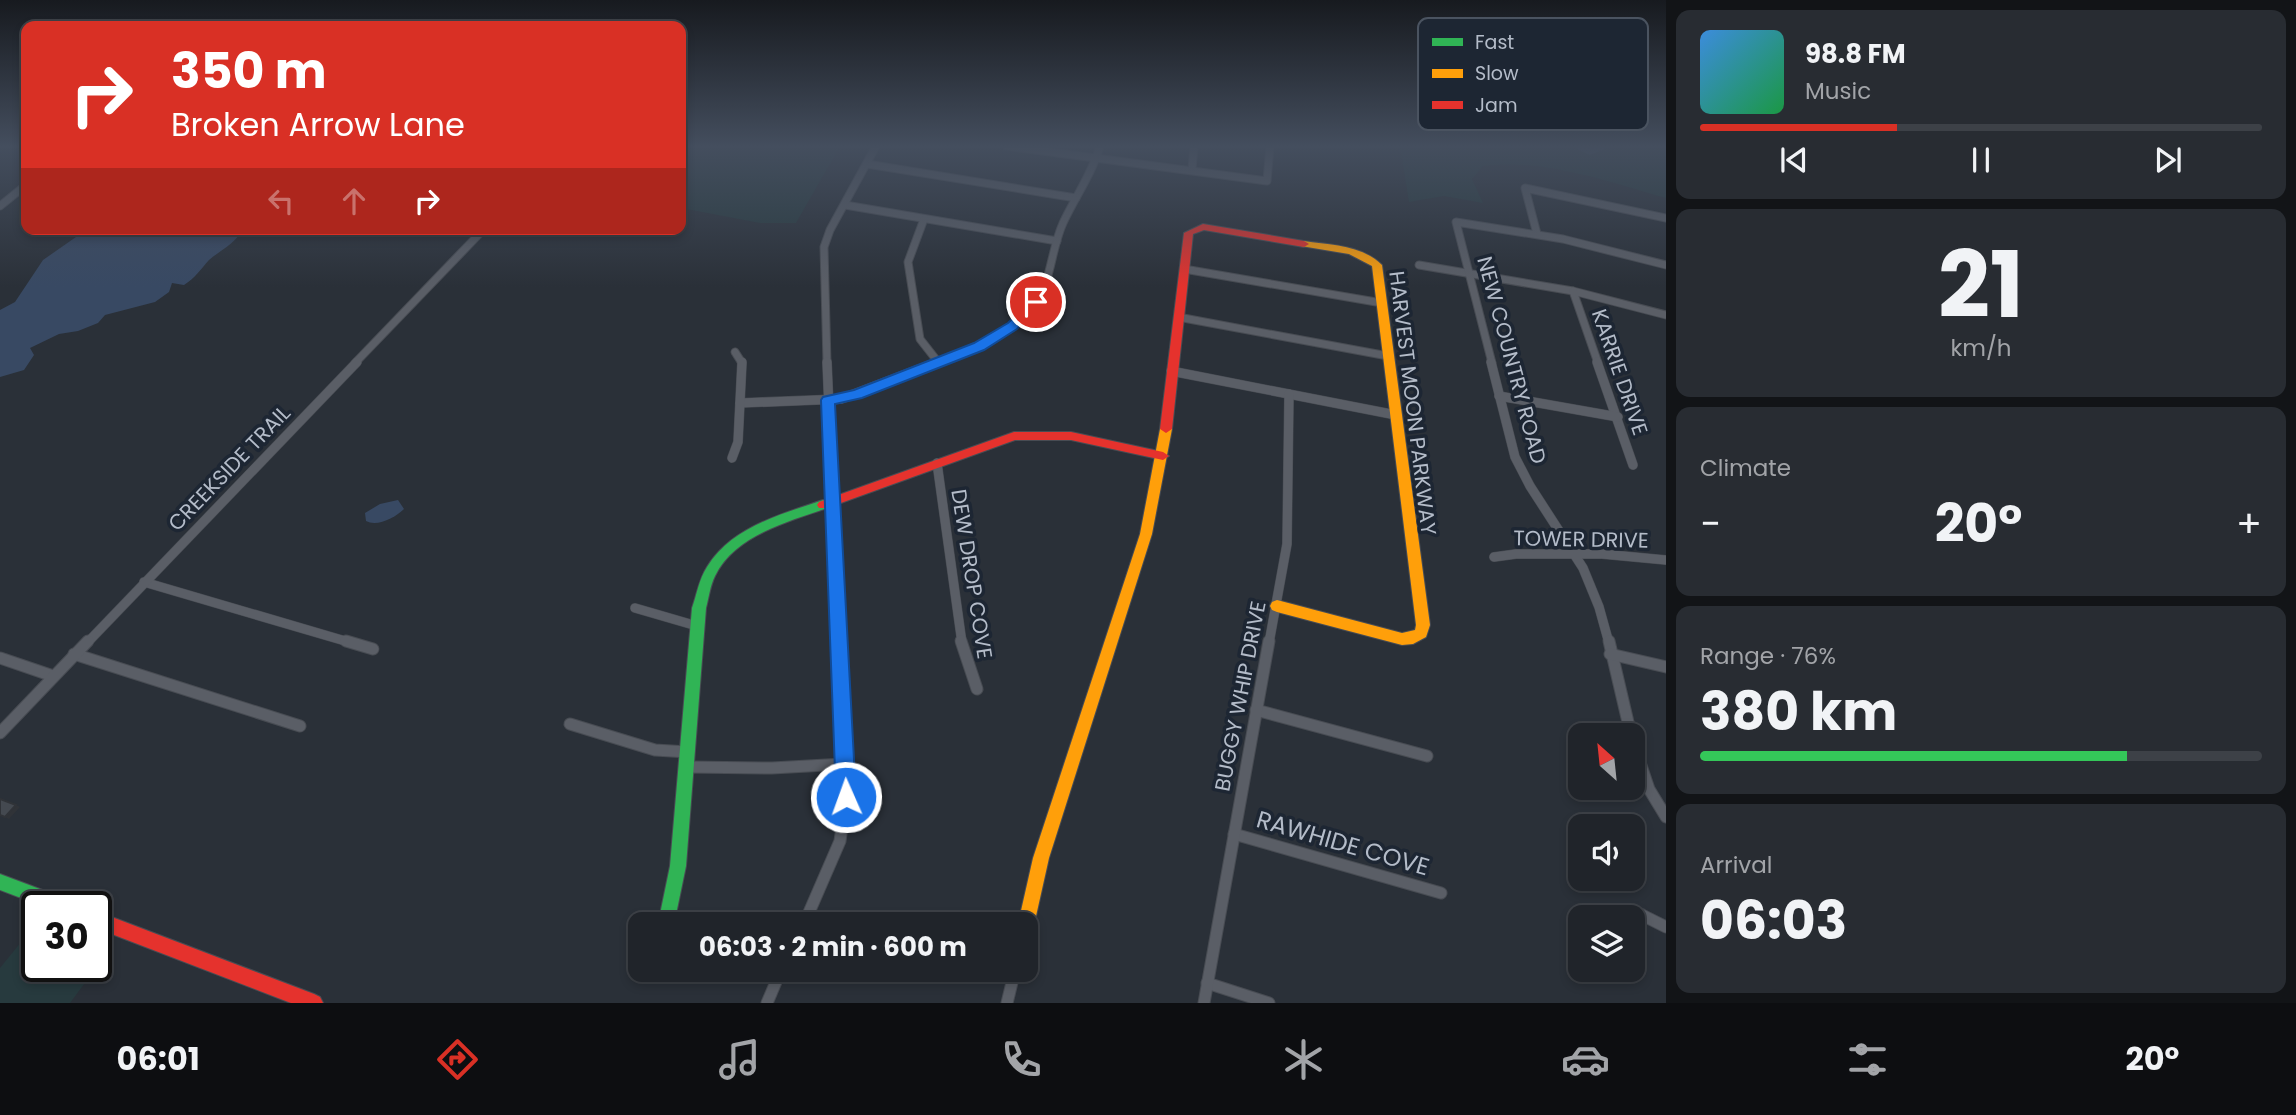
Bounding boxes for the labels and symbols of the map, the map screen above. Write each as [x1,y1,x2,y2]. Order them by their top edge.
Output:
legend [1418,18,1648,130]
text: Fast [1475,29,1514,56]
text: Slow [1475,60,1519,87]
text: Jam [1475,92,1517,119]
street label: NEW COUNTRY ROAD [1470,253,1554,467]
street label: HARVEST MOON PARKWAY [1382,269,1444,537]
pin [1006,272,1066,332]
street label: KARRIE DRIVE [1585,305,1655,439]
street label: CREEKSIDE TRAIL [161,399,297,537]
street label: DEW DROP COVE [944,487,1000,661]
street label: TOWER DRIVE [1513,523,1649,555]
street label: BUGGY WHIP DRIVE [1207,598,1273,794]
north arrow [1568,723,1645,800]
position arrow [809,760,883,834]
street label: RAWHIDE COVE [1253,803,1433,883]
speed limit sign: 30 [21,891,112,982]

